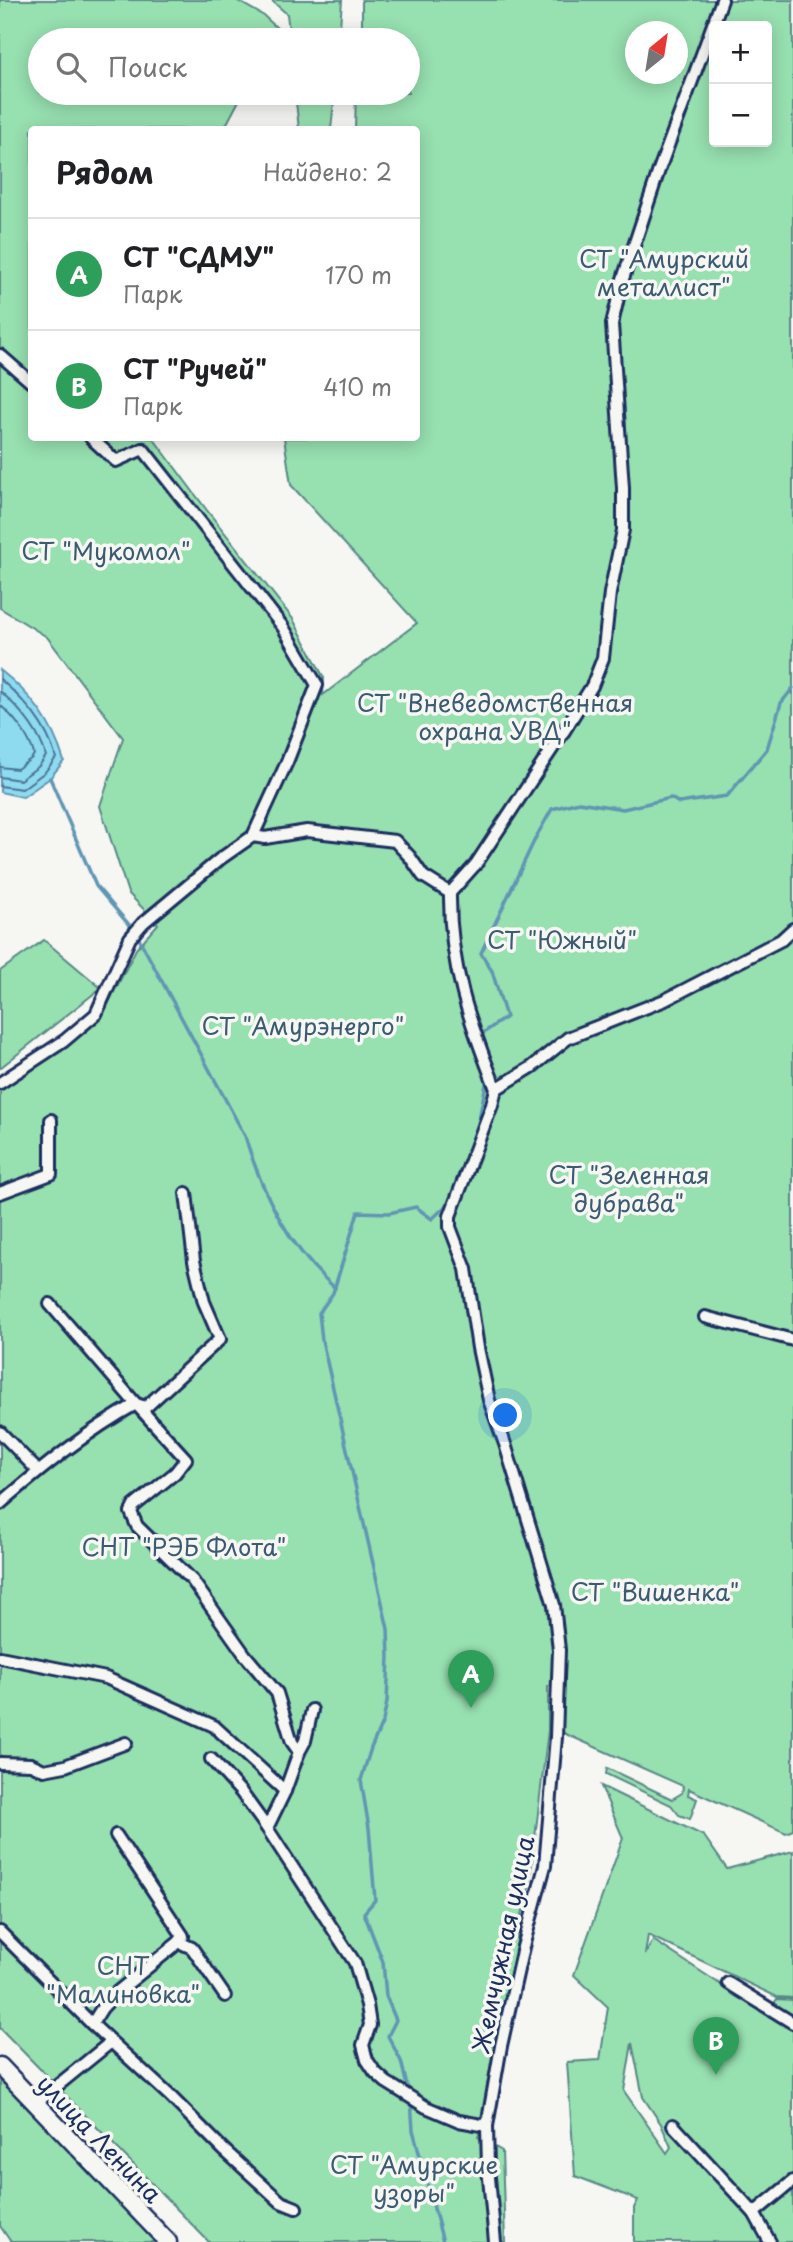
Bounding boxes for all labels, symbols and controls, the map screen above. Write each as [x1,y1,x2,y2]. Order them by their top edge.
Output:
north arrow [625,21,688,84]
map controls [709,21,772,147]
button: + [709,21,772,84]
search box [28,28,420,105]
text: Поиск [108,47,187,86]
icon: search [52,48,90,86]
button: − [709,84,772,147]
text: Рядом [56,149,154,194]
text: Найдено: 2 [263,154,392,189]
text: СТ "СДМУ" [123,237,274,276]
park label: СТ "Амурский металлист" [579,240,749,304]
text: A [70,257,88,292]
text: 170 m [325,257,392,292]
text: Парк [123,276,182,311]
text: СТ "Ручей" [123,349,267,388]
text: B [71,369,87,404]
text: 410 m [323,369,392,404]
text: Парк [123,388,182,423]
park label: СТ "Мукомол" [21,532,191,568]
park label: СТ "Вневедомственная охрана УВД" [357,684,633,748]
park label: СТ "Южный" [487,921,637,957]
park label: СТ "Амурэнерго" [202,1007,404,1043]
park label: СТ "Зеленная дубрава" [549,1156,710,1220]
your location [488,1398,522,1432]
park label: СНТ "РЭБ Флота" [81,1528,287,1564]
park label: СТ "Вишенка" [571,1573,739,1609]
pin: A [448,1650,494,1708]
street label: Жемчужная улица [461,1832,543,2056]
park label: СНТ "Малиновка" [46,1947,200,2011]
pin: B [693,2017,739,2075]
street label: улица Ленина [29,2066,171,2210]
park label: СТ "Амурские узоры" [330,2146,498,2210]

